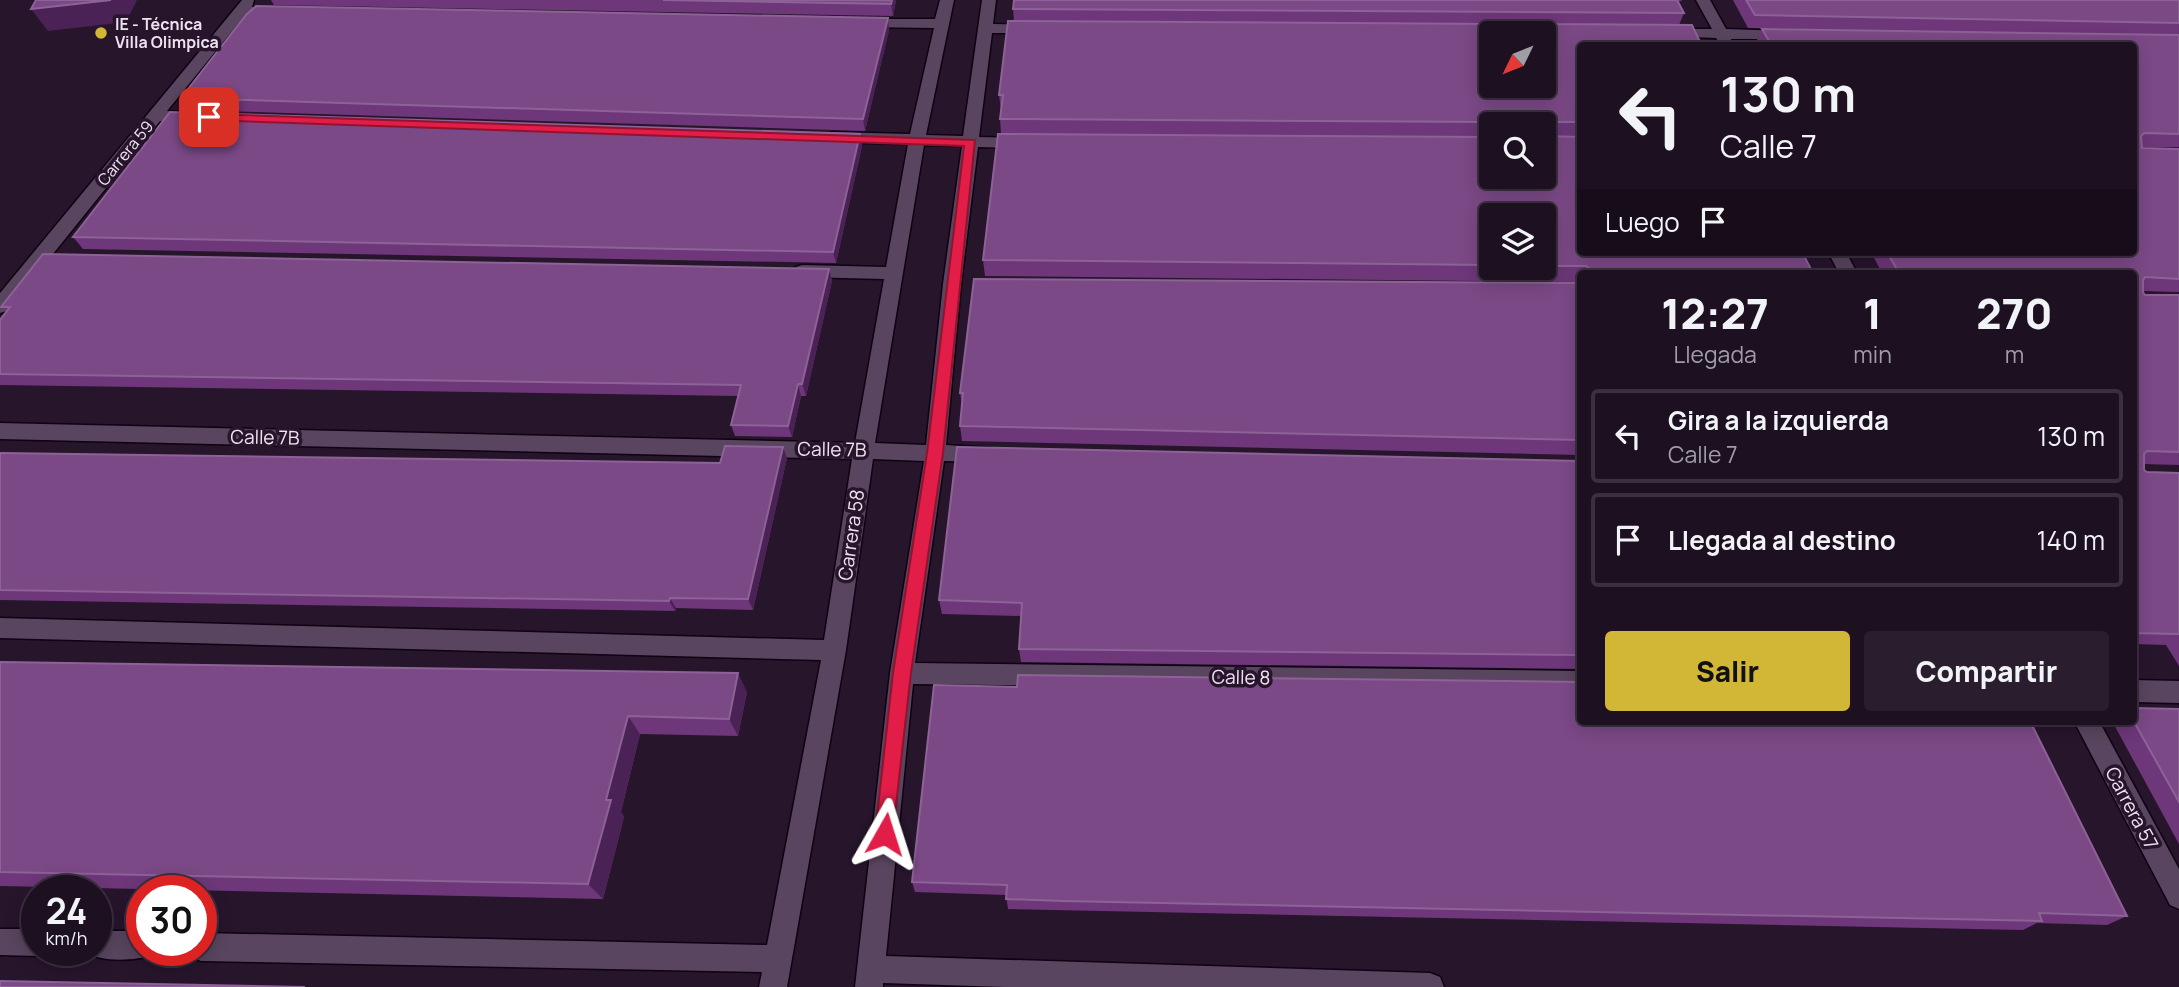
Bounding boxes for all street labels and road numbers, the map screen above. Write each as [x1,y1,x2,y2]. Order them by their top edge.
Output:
street label: Carrera 59 [92,116,158,190]
street label: Calle 7B [230,423,300,451]
street label: Calle 7B [797,435,867,463]
street label: Carrera 58 [832,488,870,582]
street label: Calle 8 [1211,663,1271,691]
street label: Carrera 57 [2099,762,2165,854]

